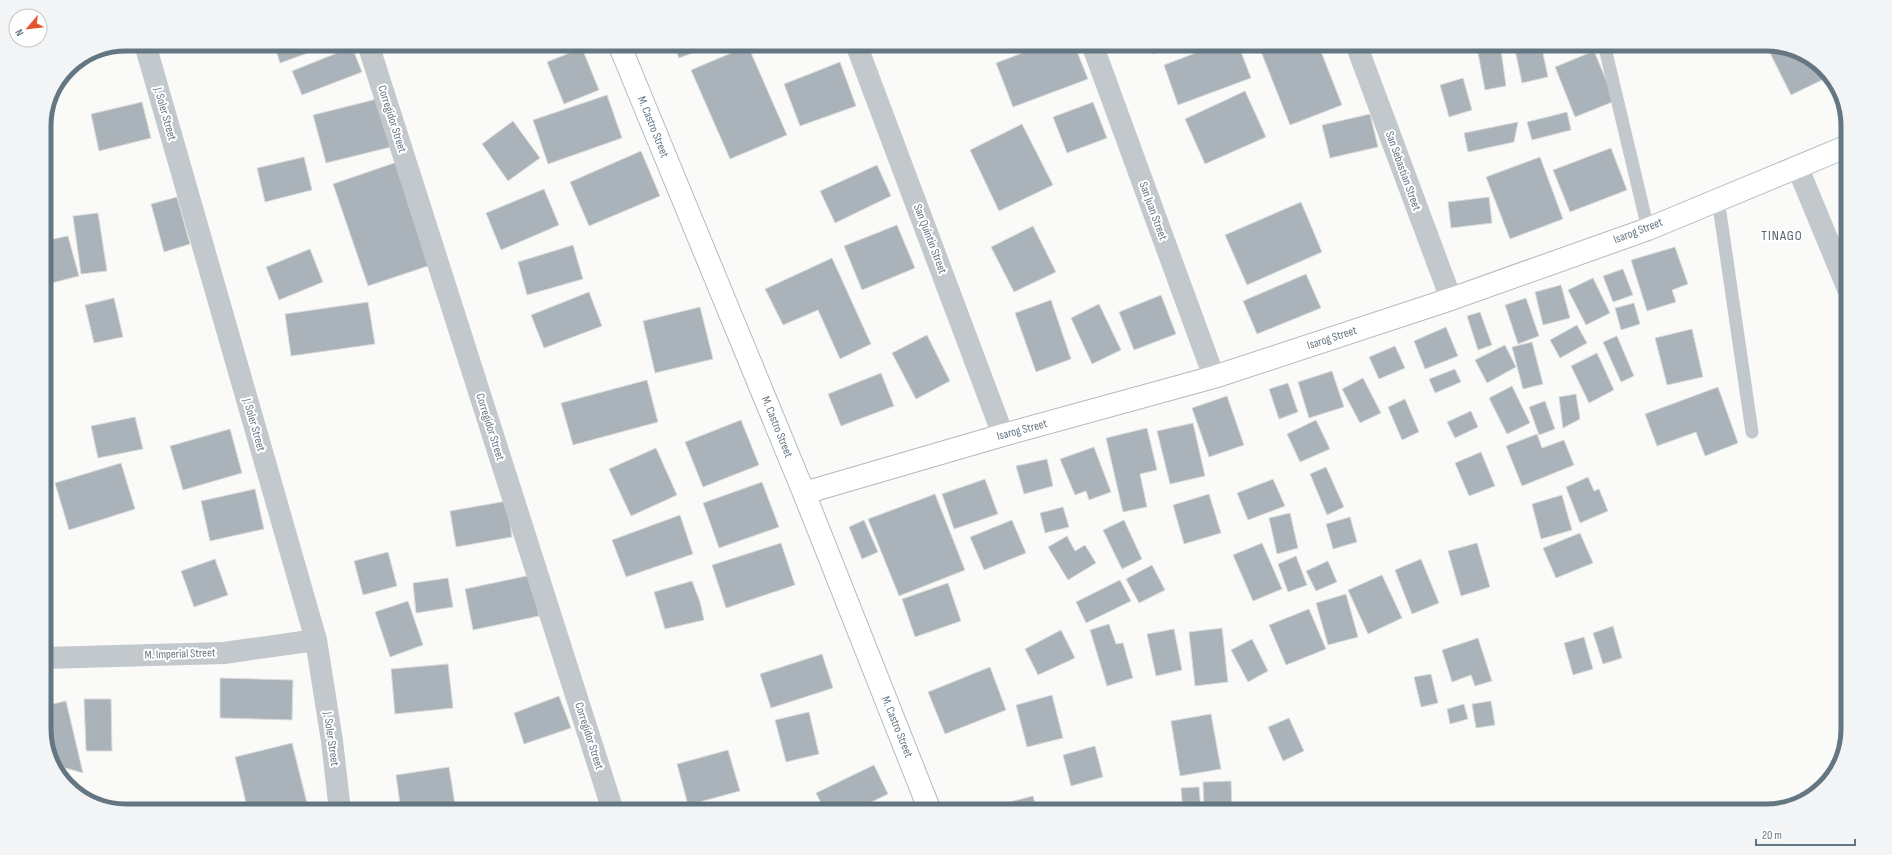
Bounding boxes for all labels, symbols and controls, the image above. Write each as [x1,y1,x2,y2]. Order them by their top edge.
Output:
north arrow [8,8,48,48]
text: N [12,27,27,38]
street label: Corregidor Street [374,83,410,155]
street label: J. Soler Street [150,85,180,142]
street label: M. Castro Street [634,94,672,160]
street label: San Sebastian Street [1382,129,1424,213]
street label: San Juan Street [1135,180,1171,243]
street label: San Quintin Street [910,202,950,276]
street label: Isarog Street [1611,215,1665,247]
district label: TINAGO [1761,227,1803,244]
street label: Isarog Street [1305,323,1359,353]
street label: Corregidor Street [472,391,508,463]
street label: M. Castro Street [758,394,796,460]
street label: J. Soler Street [239,396,269,453]
street label: Isarog Street [995,416,1049,444]
street label: M. Imperial Street [144,645,216,663]
street label: M. Castro Street [878,694,916,760]
street label: Corregidor Street [571,700,607,772]
street label: J. Soler Street [320,710,342,767]
scale bar [1756,821,1855,847]
text: 20 m [1762,828,1782,843]

